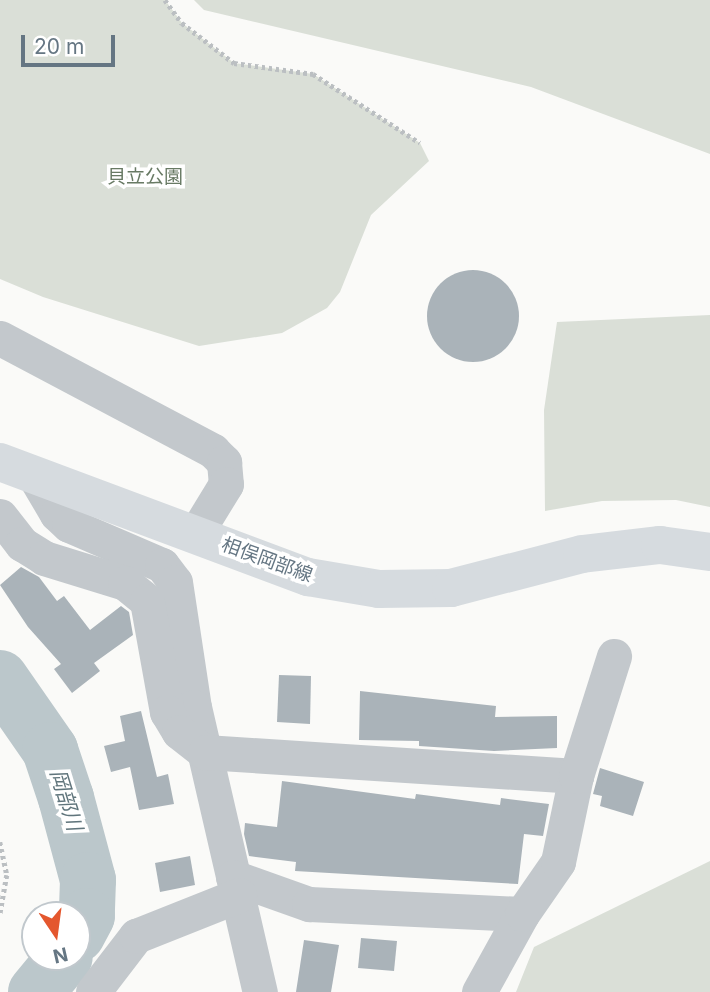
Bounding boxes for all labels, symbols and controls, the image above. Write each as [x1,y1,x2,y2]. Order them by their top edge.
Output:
scale bar [24,21,119,65]
text: 20 m [34,34,84,59]
park label: 貝立公園 [107,166,183,188]
street label: 相俣岡部線 [218,533,316,587]
water label: 岡部川 [45,766,87,834]
north arrow [21,901,91,971]
text: N [51,942,70,968]

